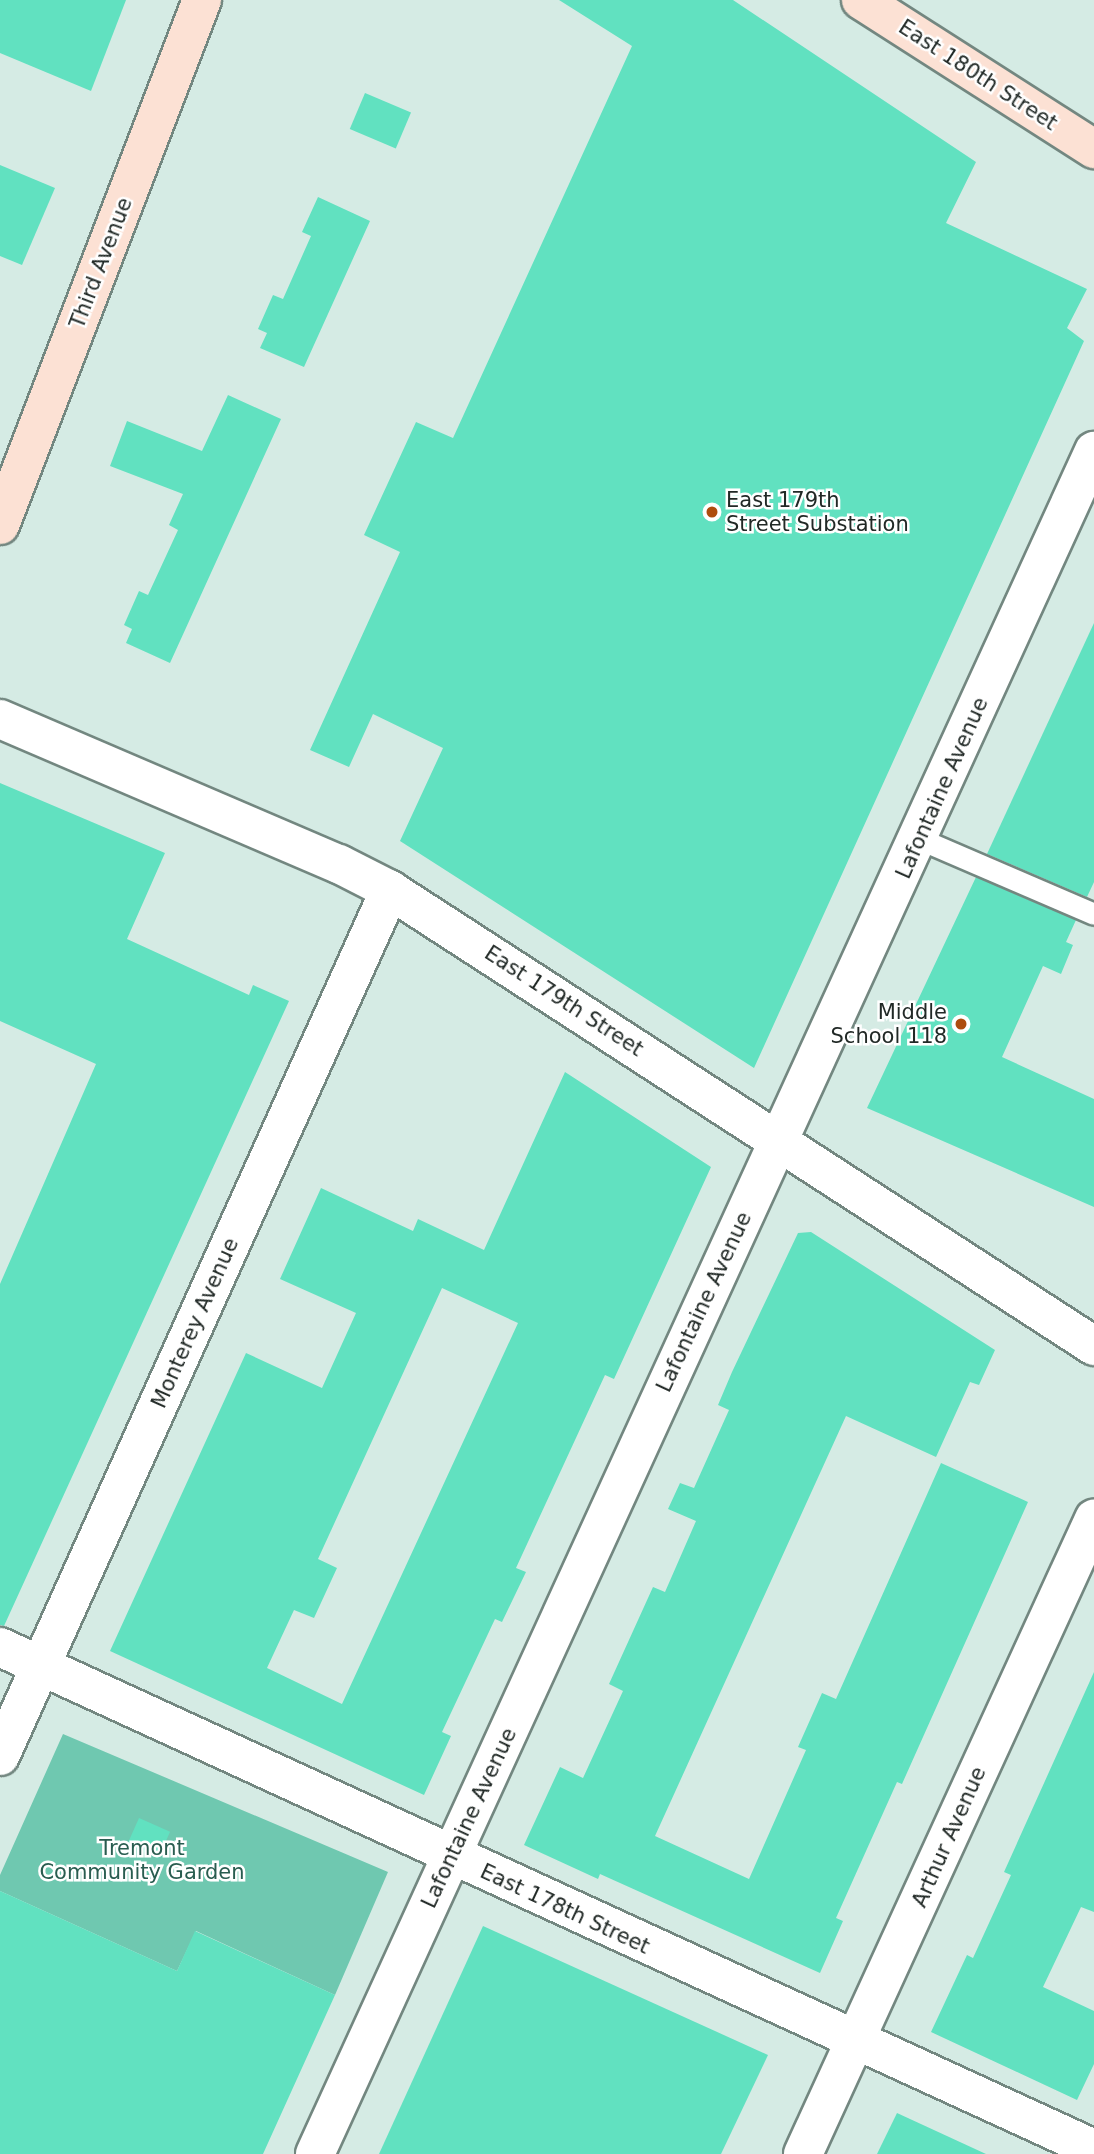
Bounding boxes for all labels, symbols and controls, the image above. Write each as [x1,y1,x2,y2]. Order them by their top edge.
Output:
street label: East 180th Street [894,14,1062,136]
street label: Third Avenue [64,194,138,332]
place label: East 179th Street Substation [726,487,909,537]
marker: East 179th Street Substation [704,504,720,520]
street label: Lafontaine Avenue [891,693,993,883]
street label: East 179th Street [480,940,648,1062]
place label: Middle School 118 [831,999,947,1049]
marker: Middle School 118 [953,1016,969,1032]
street label: Lafontaine Avenue [651,1208,757,1396]
street label: Monterey Avenue [146,1234,244,1412]
street label: Lafontaine Avenue [416,1724,522,1912]
street label: Arthur Avenue [907,1763,991,1911]
park label: Tremont Community Garden [39,1835,245,1885]
street label: East 178th Street [476,1859,654,1959]

